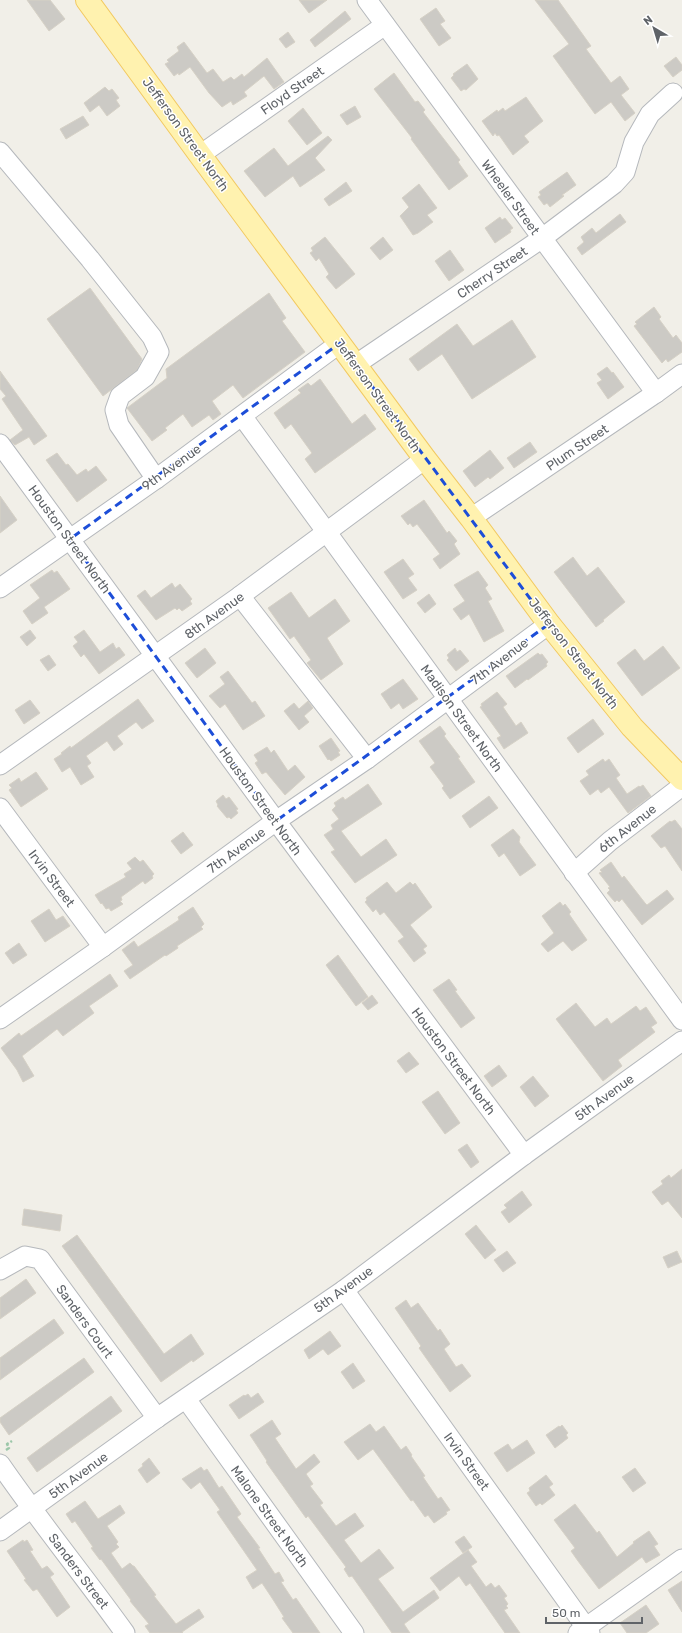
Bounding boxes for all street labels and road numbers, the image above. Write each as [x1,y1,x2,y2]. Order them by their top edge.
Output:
street label: Floyd Street [258,63,327,118]
street label: Jefferson Street North [139,75,232,194]
street label: Wheeler Street [478,157,543,238]
street label: Cherry Street [454,243,530,301]
street label: Jefferson Street North [331,336,424,455]
street label: Plum Street [543,421,611,474]
street label: 9th Avenue [139,441,204,494]
street label: Houston Street North [25,482,114,596]
street label: 8th Avenue [182,589,247,642]
street label: Jefferson Street North [526,595,622,712]
street label: 7th Avenue [468,635,531,688]
street label: Madison Street North [418,662,506,775]
street label: Houston Street North [216,744,305,858]
street label: 6th Avenue [595,801,659,856]
street label: 7th Avenue [204,824,268,876]
street label: Irvin Street [25,847,78,910]
street label: Houston Street North [408,1005,499,1118]
street label: 5th Avenue [572,1071,637,1124]
street label: 5th Avenue [311,1263,376,1316]
street label: Sanders Court [53,1282,116,1361]
street label: Irvin Street [441,1430,492,1493]
street label: 5th Avenue [46,1449,111,1502]
street label: Malone Street North [228,1463,311,1570]
street label: Sanders Street [45,1531,112,1612]

